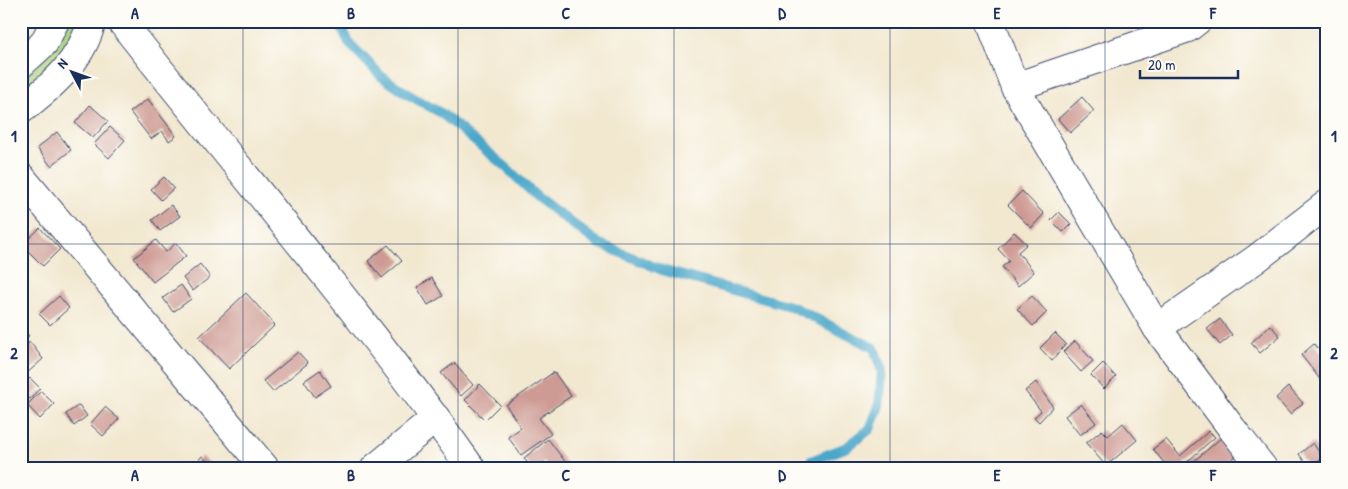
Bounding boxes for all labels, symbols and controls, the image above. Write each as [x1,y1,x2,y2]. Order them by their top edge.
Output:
text: A [131,2,139,24]
text: B [347,2,355,24]
text: C [562,2,571,24]
text: D [778,2,786,24]
text: E [993,2,1001,24]
text: F [1209,2,1217,24]
north arrow [48,48,98,98]
scale bar [1140,48,1238,80]
text: N [52,54,72,72]
text: 20 m [1148,54,1175,75]
text: 1 [11,125,17,147]
text: 1 [1331,125,1337,147]
text: 2 [10,342,18,364]
text: 2 [1330,342,1338,364]
text: A [131,464,139,486]
text: B [347,464,355,486]
text: C [562,464,571,486]
text: D [778,464,786,486]
text: E [993,464,1001,486]
text: F [1209,464,1217,486]

